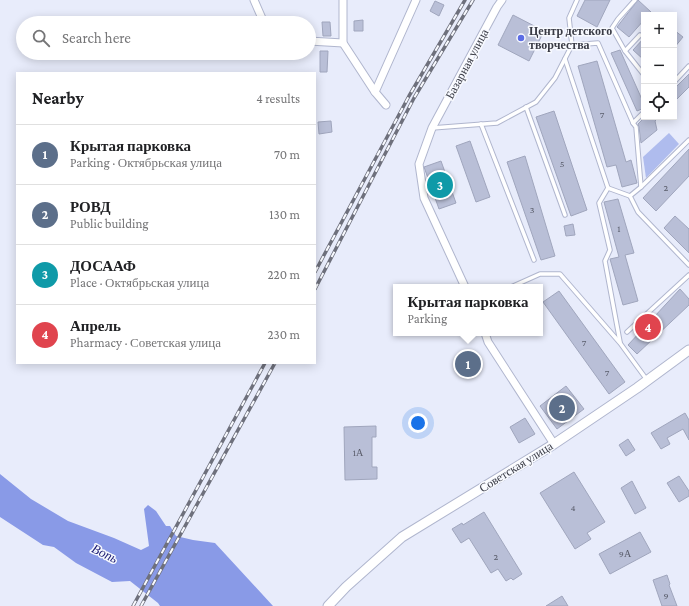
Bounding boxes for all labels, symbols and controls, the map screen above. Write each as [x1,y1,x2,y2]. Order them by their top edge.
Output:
map controls [641,12,677,120]
button: + [641,12,677,48]
search box [16,16,316,60]
place label: Центр детского творчества [529,24,612,52]
street label: Базарная улица [443,26,492,101]
icon: search [30,27,52,49]
text: Search here [62,30,131,46]
marker: Центр детского творчества [516,33,526,43]
button: − [641,48,677,84]
button: locate [641,84,677,120]
text: Nearby [32,89,84,108]
text: 4 results [256,91,300,106]
house number: 7 [600,109,605,120]
text: Крытая парковка [70,138,191,154]
text: 1 [43,147,47,162]
text: 70 m [274,147,300,162]
text: Parking · Октябрьская улица [70,155,222,170]
house number: 5 [560,158,565,169]
pin: 3 [427,170,453,200]
house number: 2 [664,182,669,193]
text: РОВД [70,199,111,215]
house number: 3 [530,204,535,215]
text: 2 [42,207,48,222]
text: 130 m [269,207,300,222]
text: Public building [70,216,149,231]
house number: 1 [617,223,621,234]
text: ДОСААФ [70,258,136,274]
text: 3 [42,267,48,282]
text: 220 m [267,267,300,282]
text: Place · Октябрьская улица [70,275,209,290]
popup [393,284,543,336]
text: Крытая парковка [407,294,529,310]
text: Parking [407,311,447,326]
pin: 4 [635,312,661,342]
text: Апрель [70,318,121,334]
text: 4 [41,327,49,342]
text: 230 m [267,327,300,342]
text: Pharmacy · Советская улица [70,335,221,350]
house number: 7 [582,337,587,348]
pin: 1 [455,349,481,379]
house number: 7 [605,367,610,378]
pin: 2 [549,393,575,423]
your location [408,413,428,433]
street label: Советская улица [477,438,556,495]
house number: 1А [353,447,364,458]
house number: 4 [570,502,576,513]
water label: Вопь [89,541,120,566]
house number: 9А [619,548,632,559]
house number: 2 [494,551,499,562]
house number: 9 [663,590,669,601]

